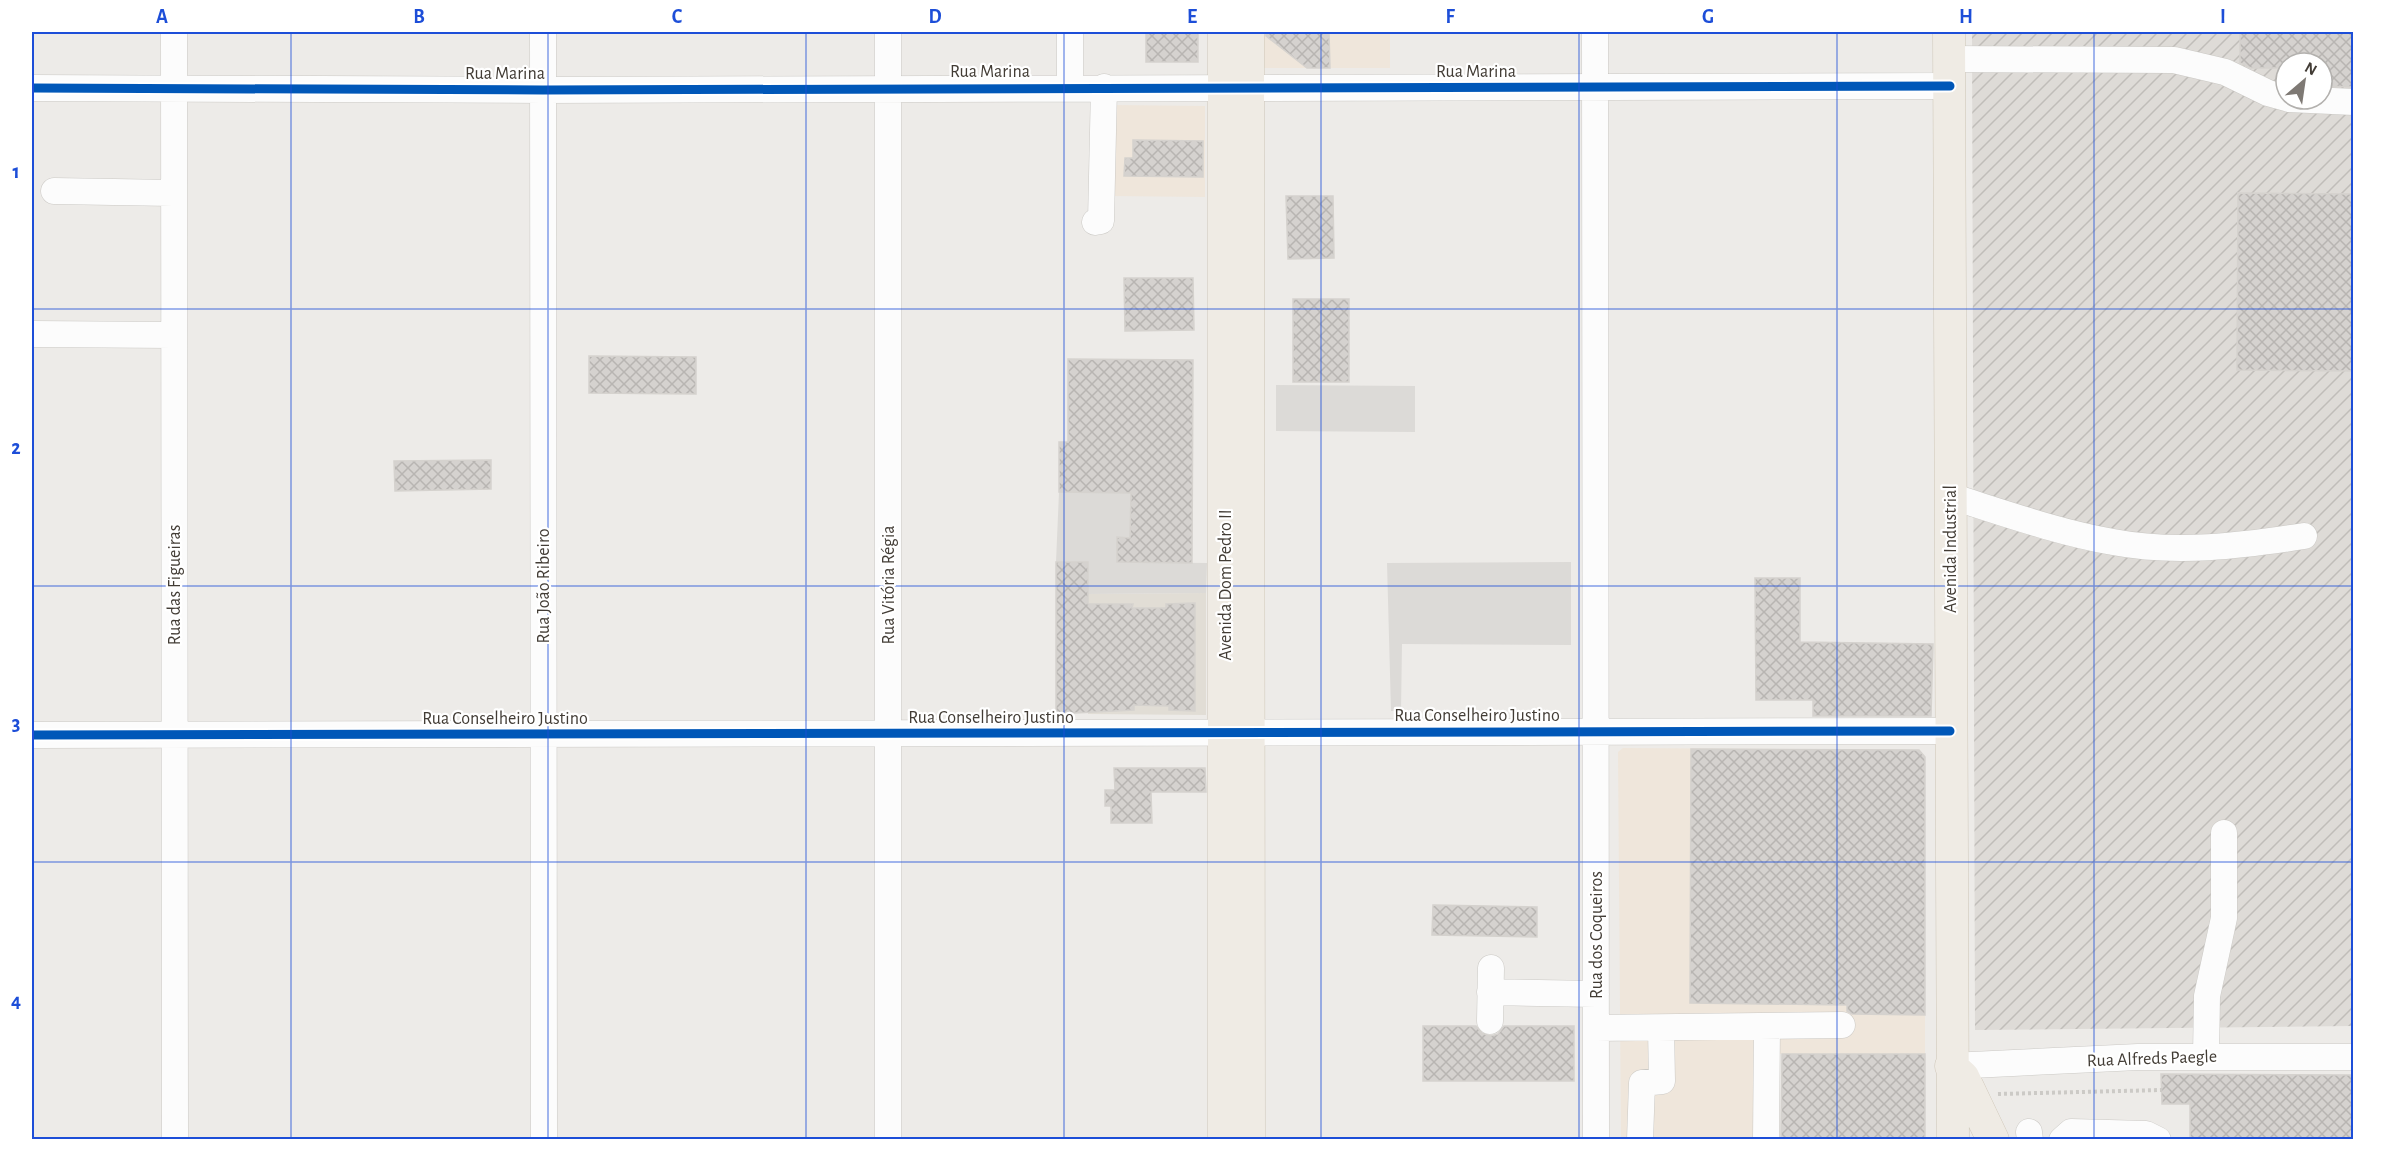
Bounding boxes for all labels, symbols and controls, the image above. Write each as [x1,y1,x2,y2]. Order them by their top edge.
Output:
text: A [156,7,168,27]
text: B [413,7,425,27]
text: C [672,7,683,27]
text: D [928,7,942,27]
text: E [1187,7,1197,27]
text: F [1445,7,1455,27]
text: G [1702,7,1714,27]
text: H [1959,7,1973,27]
text: I [2220,7,2226,27]
north arrow [2274,51,2334,111]
text: N [2302,59,2320,78]
street label: Rua Marina [950,63,1030,81]
street label: Rua Marina [1436,63,1516,81]
street label: Rua Marina [465,65,545,83]
text: 1 [12,162,20,182]
text: 2 [11,438,21,458]
street label: Avenida Industrial [1942,485,1960,613]
street label: Avenida Dom Pedro II [1217,509,1235,661]
street label: Rua das Figueiras [166,525,184,645]
street label: Rua Vitória Régia [880,525,898,645]
street label: Rua João Ribeiro [535,528,553,644]
street label: Rua Conselheiro Justino [1394,707,1560,725]
street label: Rua Conselheiro Justino [908,709,1074,727]
street label: Rua Conselheiro Justino [422,710,588,728]
text: 3 [12,714,20,734]
street label: Rua dos Coqueiros [1588,871,1606,999]
text: 4 [11,991,21,1011]
street label: Rua Alfreds Paegle [2087,1048,2217,1070]

